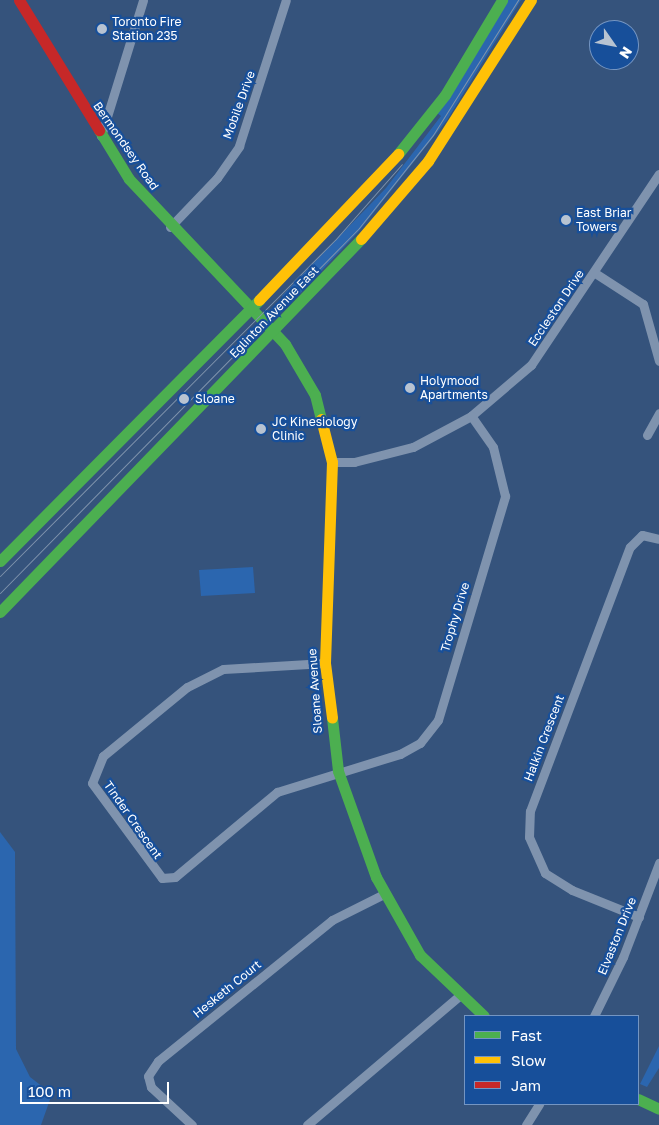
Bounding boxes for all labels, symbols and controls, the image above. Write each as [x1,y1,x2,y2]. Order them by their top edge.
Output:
place label: Toronto Fire Station 235 [112,15,181,43]
north arrow [589,20,639,70]
marker: Toronto Fire Station 235 [96,23,108,35]
text: N [616,44,636,62]
street label: Mobile Drive [220,69,258,141]
street label: Bermondsey Road [90,99,162,193]
place label: East Briar Towers [576,206,632,234]
marker: East Briar Towers [560,214,572,226]
street label: Eglinton Avenue East [227,263,321,361]
street label: Eccleston Drive [525,267,587,349]
place label: Holymood Apartments [420,374,488,402]
marker: Holymood Apartments [404,382,416,394]
marker: Sloane [177,392,191,406]
place label: Sloane [195,392,235,406]
place label: JC Kinesiology Clinic [272,415,357,443]
marker: JC Kinesiology Clinic [254,422,268,436]
street label: Trophy Drive [438,580,472,654]
street label: Sloane Avenue [305,648,325,734]
street label: Halkin Crescent [521,693,567,783]
street label: Tinder Crescent [101,778,165,862]
street label: Elvaston Drive [595,895,639,977]
street label: Hesketh Court [190,957,264,1021]
legend [464,1015,639,1105]
text: Fast [511,1026,542,1044]
text: Slow [511,1051,546,1069]
scale bar [22,1072,171,1104]
text: Jam [511,1076,541,1094]
text: 100 m [28,1082,71,1100]

